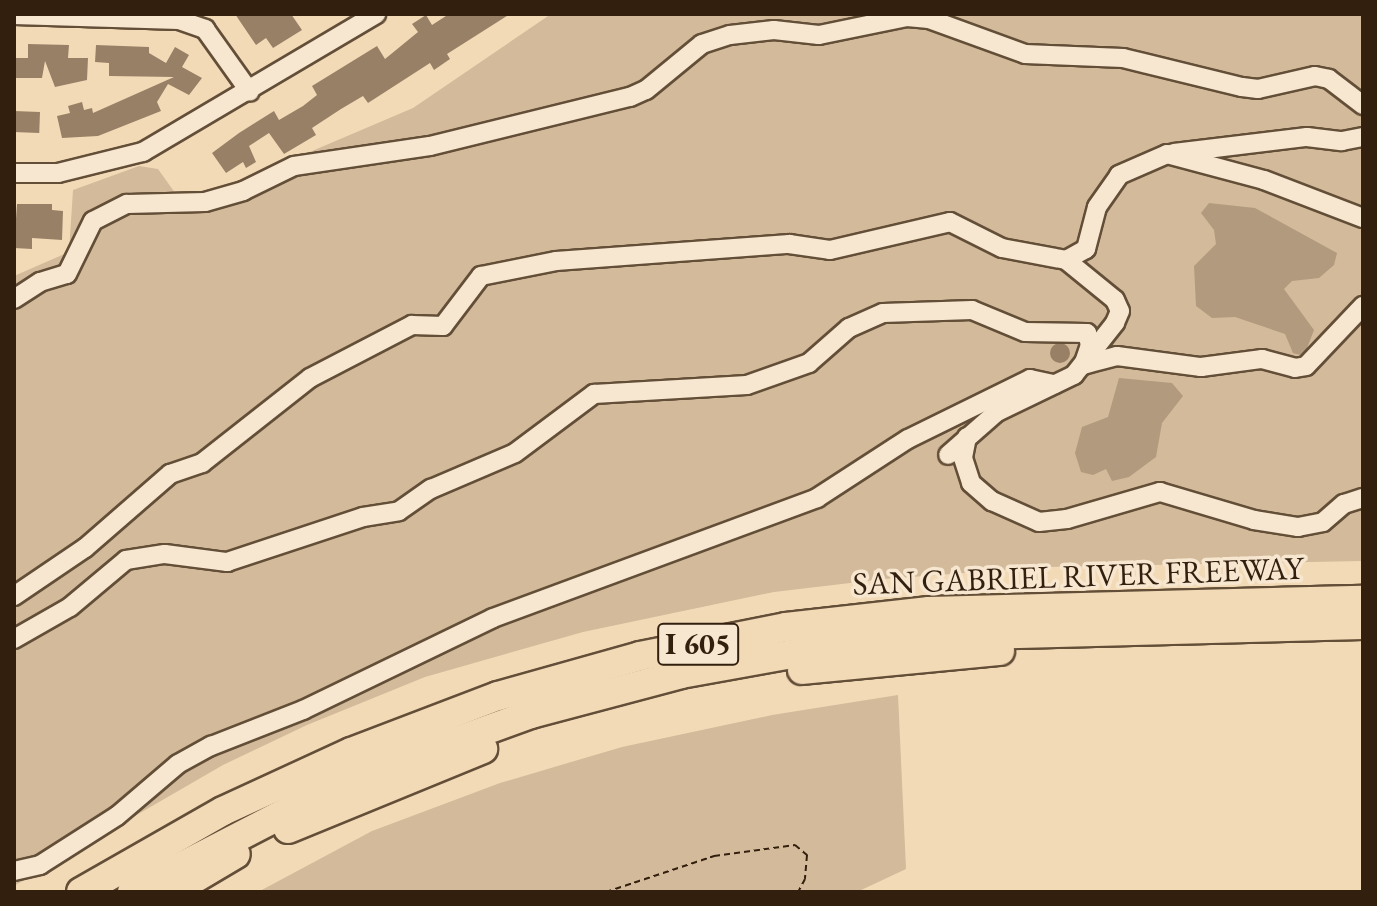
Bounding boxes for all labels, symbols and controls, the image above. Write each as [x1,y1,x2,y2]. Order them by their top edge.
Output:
street label: SAN GABRIEL RIVER FREEWAY [852,549,1304,603]
road number: I 605 [656,618,740,670]

